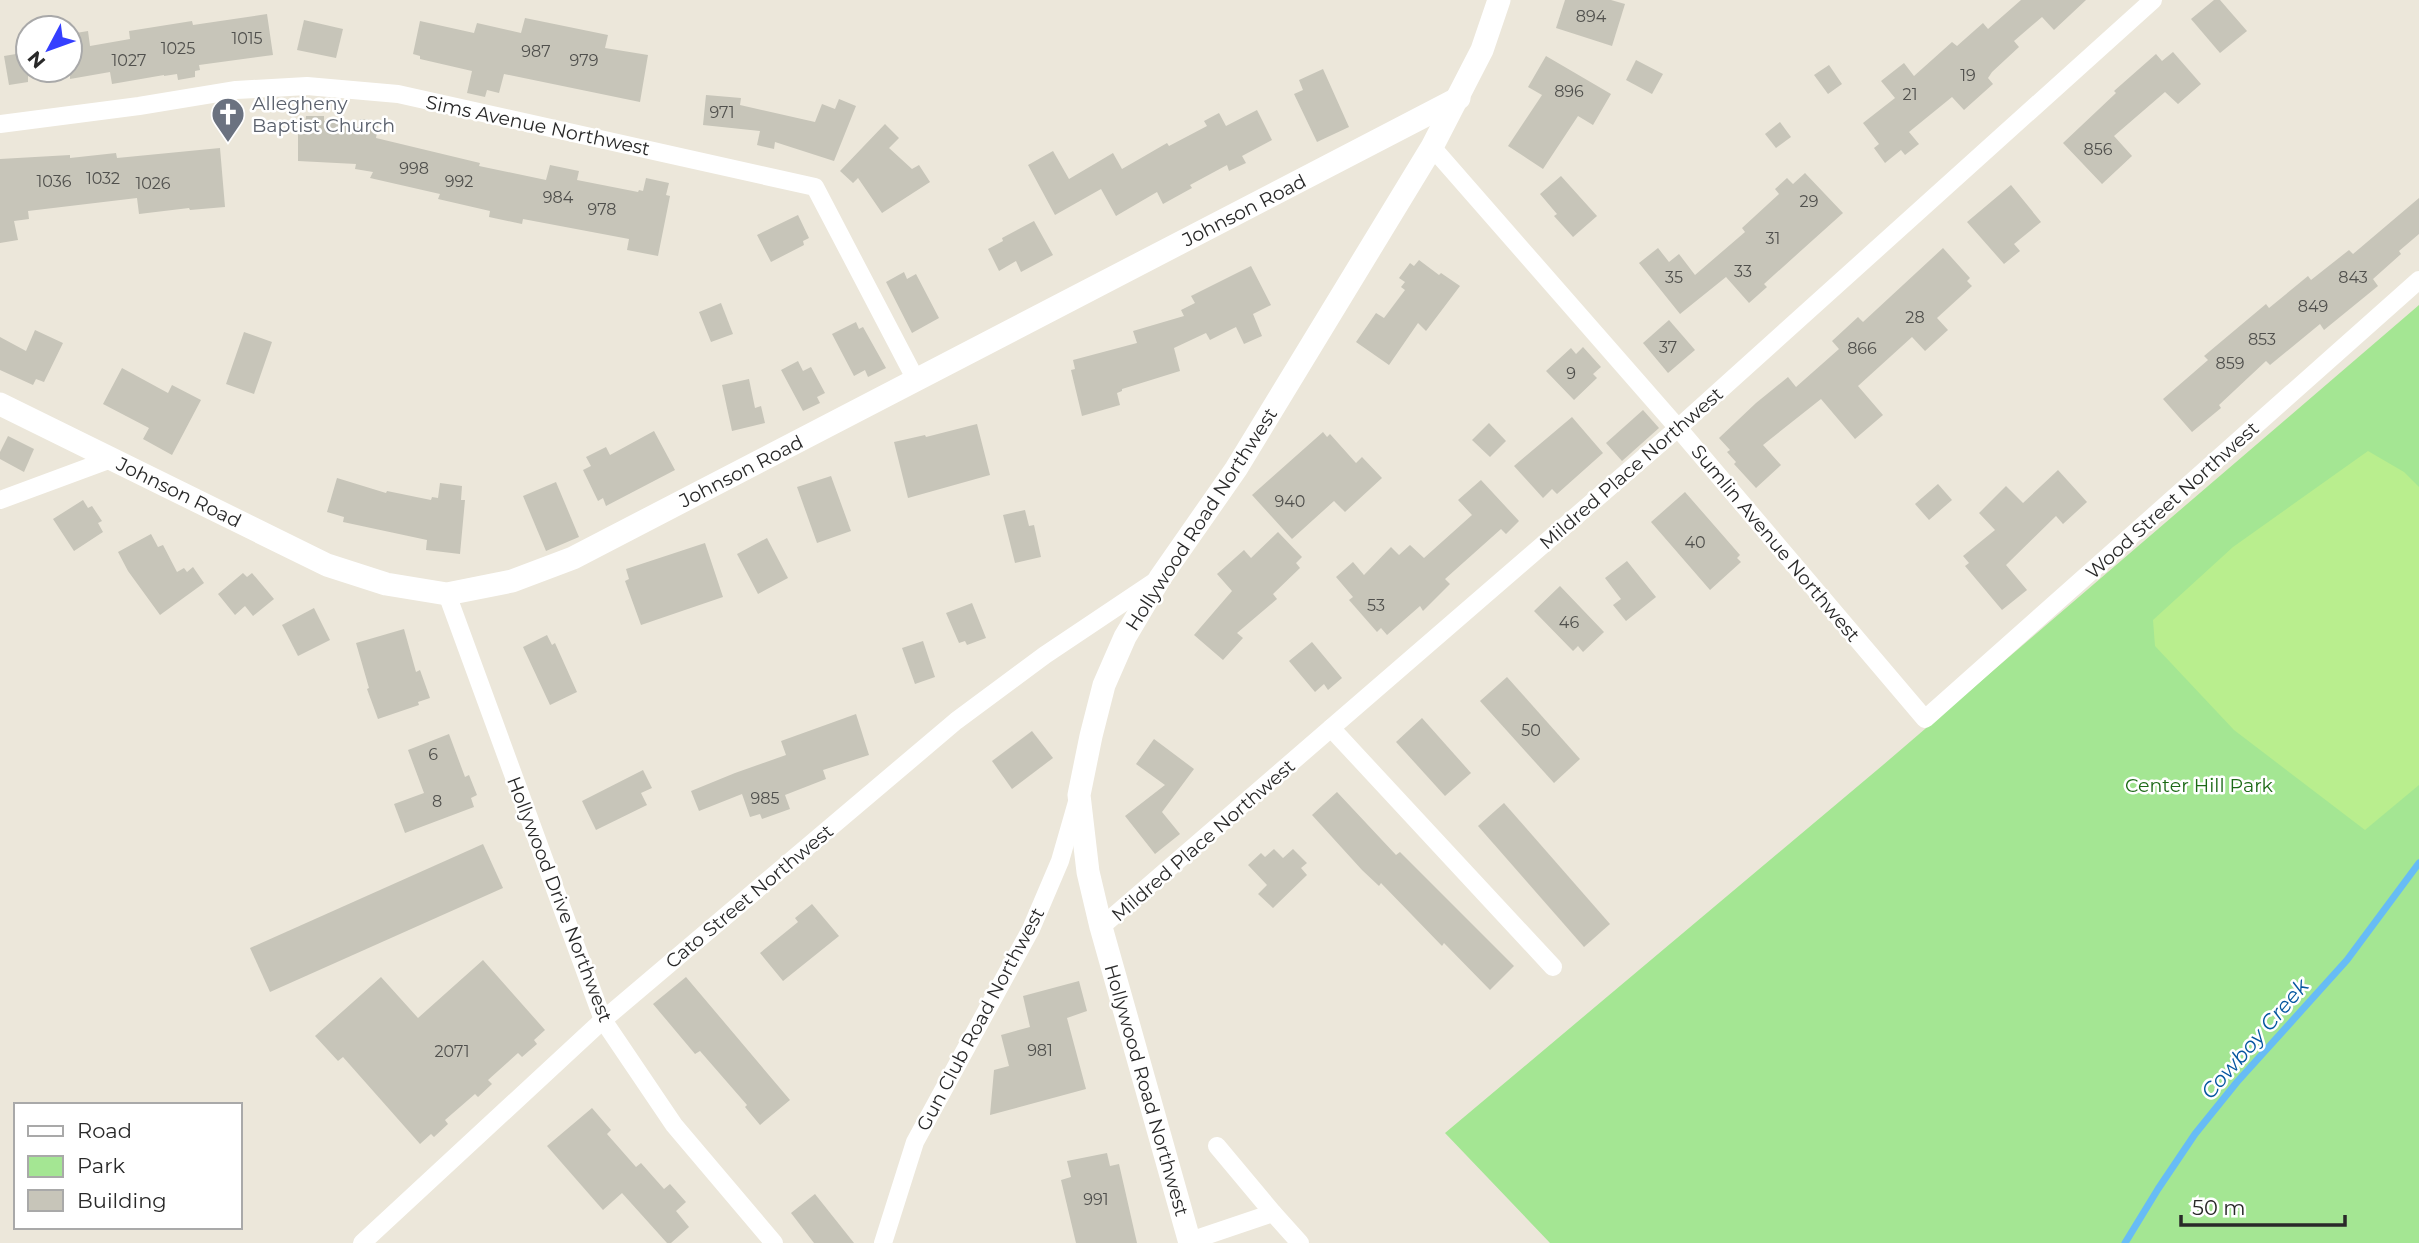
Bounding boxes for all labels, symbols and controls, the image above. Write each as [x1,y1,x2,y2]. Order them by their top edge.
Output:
house number: 894 [1576,7,1607,26]
north arrow [14,14,84,84]
house number: 1015 [231,29,263,48]
house number: 1025 [161,39,195,58]
house number: 987 [521,42,551,61]
text: N [23,46,50,73]
house number: 1027 [112,51,146,70]
house number: 979 [570,51,598,70]
house number: 19 [1960,66,1976,85]
house number: 896 [1554,82,1584,101]
house number: 21 [1903,85,1917,104]
street label: Sims Avenue Northwest [424,90,652,161]
place label: Allegheny Baptist Church [252,92,395,137]
church icon: Allegheny Baptist Church [209,95,247,144]
house number: 971 [710,103,734,122]
house number: 856 [2083,140,2113,159]
house number: 998 [399,159,429,178]
house number: 1032 [86,169,120,188]
street label: Johnson Road [1178,169,1310,252]
house number: 1036 [37,172,72,191]
house number: 992 [445,172,473,191]
house number: 1026 [135,174,171,193]
house number: 984 [543,188,574,207]
house number: 29 [1800,192,1818,211]
house number: 978 [588,200,616,219]
house number: 31 [1766,229,1780,248]
house number: 33 [1734,262,1752,281]
house number: 35 [1665,268,1683,287]
house number: 843 [2338,268,2368,287]
house number: 849 [2298,297,2328,316]
house number: 28 [1905,308,1925,327]
house number: 853 [2248,330,2276,349]
house number: 37 [1659,338,1677,357]
house number: 866 [1847,339,1877,358]
house number: 859 [2215,354,2245,373]
house number: 9 [1566,364,1576,383]
street label: Mildred Place Northwest [1535,382,1728,554]
street label: Hollywood Road Northwest [1121,403,1282,635]
street label: Wood Street Northwest [2081,416,2264,584]
street label: Johnson Road [675,430,807,513]
street label: Sumlin Avenue Northwest [1687,440,1865,647]
street label: Johnson Road [112,452,245,533]
house number: 940 [1275,492,1305,511]
house number: 40 [1684,533,1706,552]
house number: 53 [1367,596,1385,615]
house number: 46 [1559,613,1579,632]
house number: 50 [1521,721,1541,740]
house number: 6 [428,745,438,764]
street label: Mildred Place Northwest [1107,754,1300,926]
street label: Hollywood Drive Northwest [502,773,617,1025]
park label: Center Hill Park [2125,774,2274,797]
house number: 985 [750,789,780,808]
house number: 8 [432,792,442,811]
street label: Cato Street Northwest [661,819,838,973]
street label: Gun Club Road Northwest [912,903,1049,1135]
street label: Hollywood Road Northwest [1099,962,1194,1219]
water label: Cowboy Creek [2196,972,2315,1104]
house number: 981 [1027,1041,1053,1060]
house number: 2071 [435,1042,469,1061]
legend [14,1103,242,1229]
text: Road [77,1118,132,1143]
text: Park [77,1153,125,1178]
scale bar [2181,1184,2346,1228]
text: Building [77,1188,167,1213]
house number: 991 [1083,1190,1109,1209]
text: 50 m [2192,1195,2246,1220]

